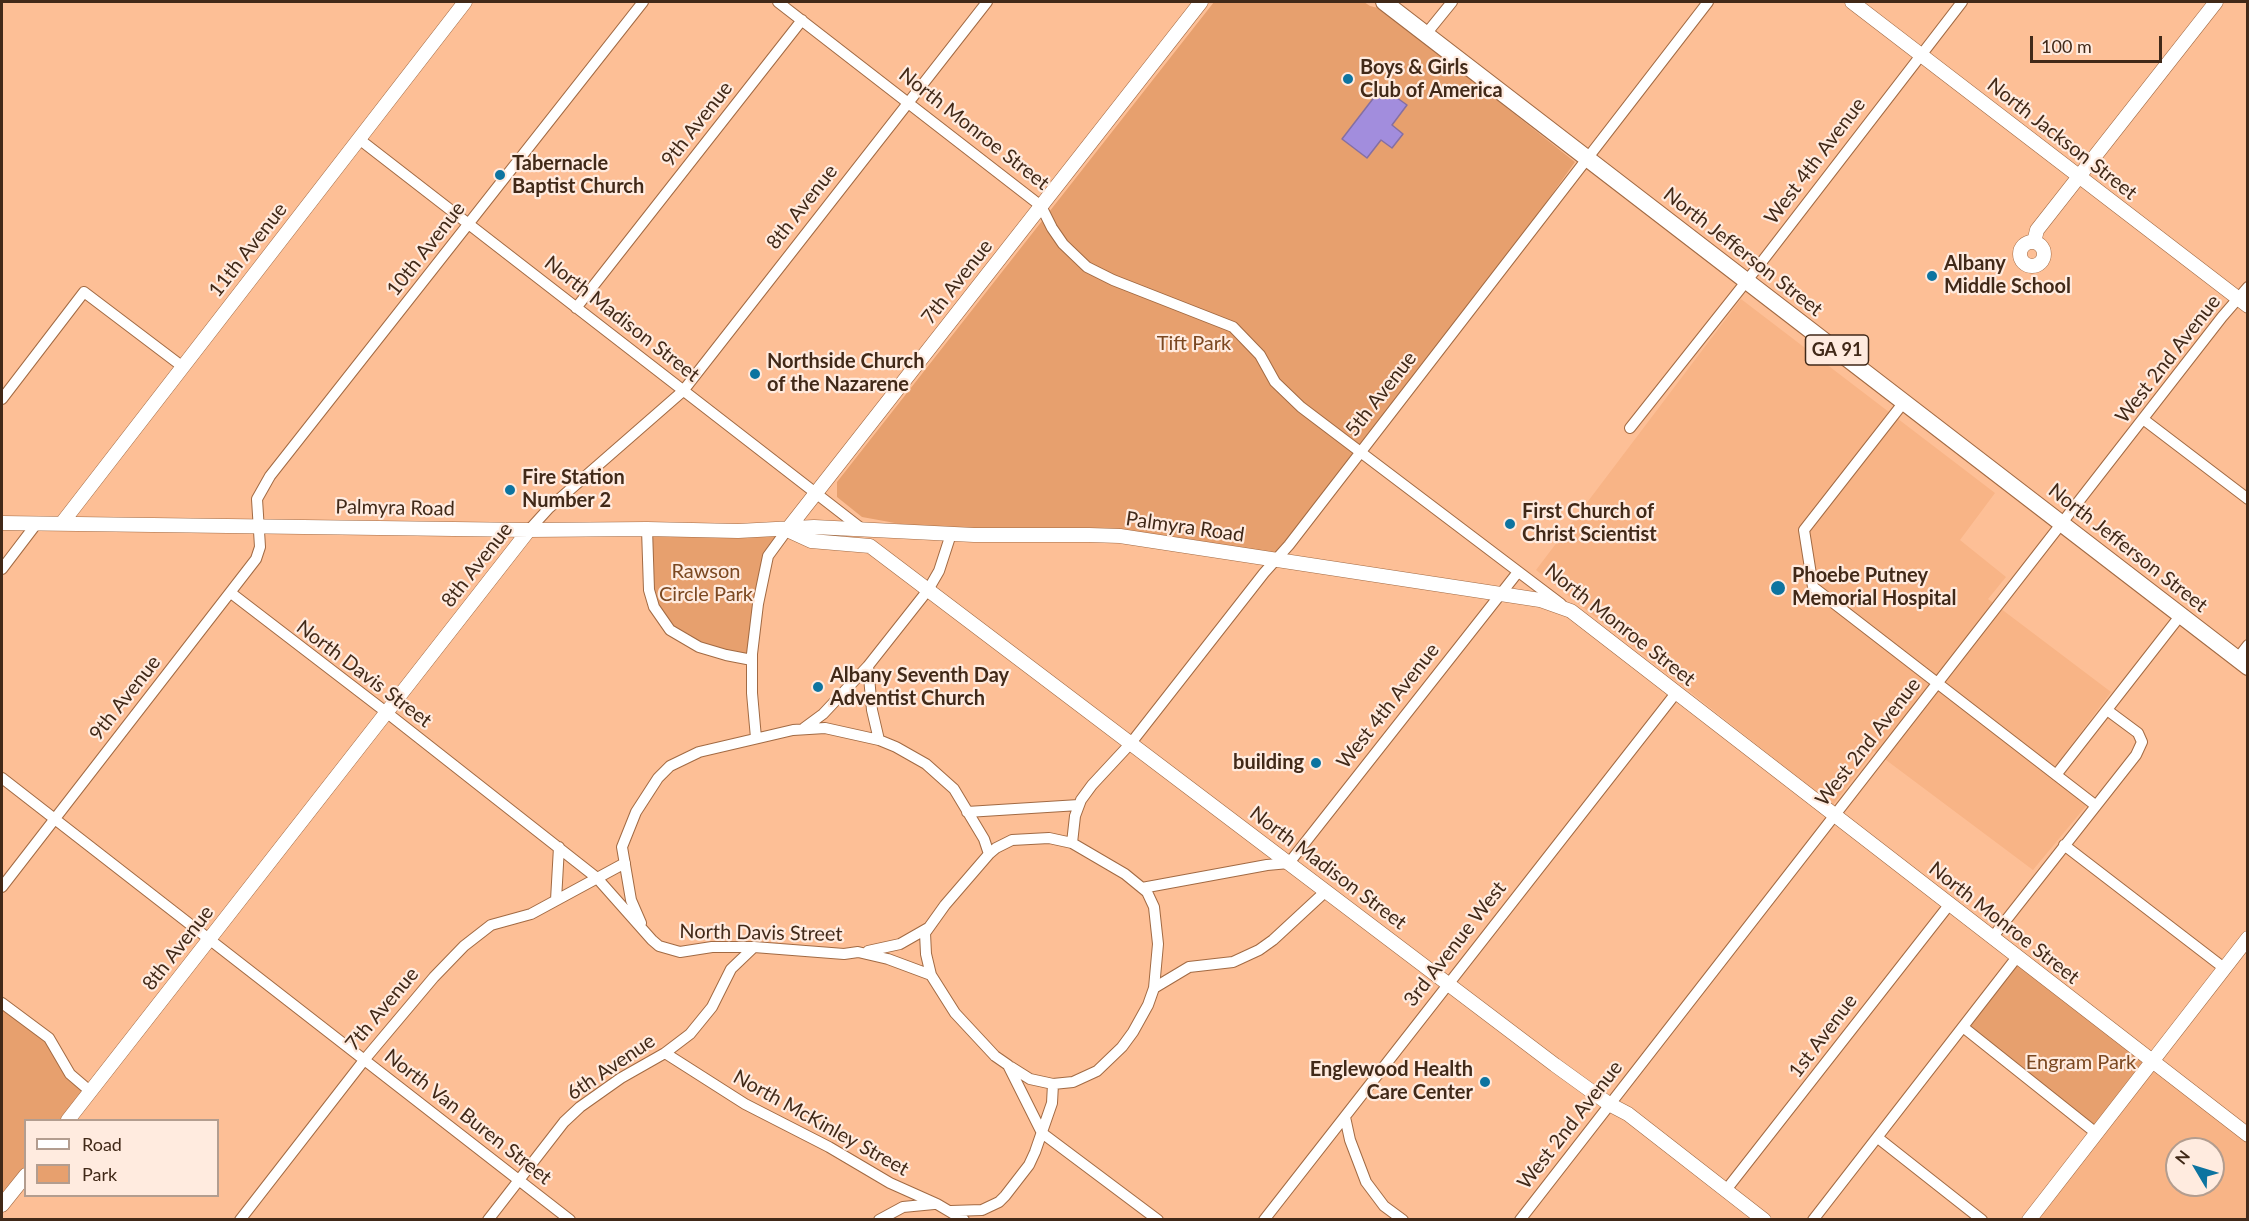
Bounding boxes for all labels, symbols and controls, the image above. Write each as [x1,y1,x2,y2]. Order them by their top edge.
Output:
scale bar [2033,24,2165,62]
text: 100 m [2041,35,2092,57]
place label: Boys & Girls Club of America [1360,56,1503,103]
street label: North Monroe Street [894,63,1054,195]
marker: Boys & Girls Club of America [1341,72,1355,86]
street label: North Jackson Street [1982,73,2142,205]
street label: 9th Avenue [656,77,738,171]
street label: West 4th Avenue [1760,93,1870,229]
place label: Tabernacle Baptist Church [512,152,644,199]
street label: 8th Avenue [761,160,843,254]
marker: Tabernacle Baptist Church [493,168,507,182]
street label: North Jefferson Street [1659,182,1827,322]
street label: 10th Avenue [382,197,470,301]
street label: 11th Avenue [204,198,292,302]
street label: 7th Avenue [916,235,998,329]
street label: North Madison Street [540,251,704,387]
place label: Albany Middle School [1944,252,2071,299]
marker: Albany Middle School [1925,269,1939,283]
street label: West 2nd Avenue [2110,290,2226,428]
park label: Tift Park [1157,332,1231,356]
road number: GA 91 [1806,335,1868,365]
street label: 5th Avenue [1340,347,1422,441]
place label: Northside Church of the Nazarene [767,350,924,397]
marker: Northside Church of the Nazarene [748,367,762,381]
place label: Fire Station Number 2 [522,466,625,513]
street label: North Jefferson Street [2044,478,2212,618]
marker: Fire Station Number 2 [503,483,517,497]
street label: Palmyra Road [335,495,455,521]
place label: First Church of Christ Scientist [1522,500,1657,547]
street label: Palmyra Road [1124,507,1246,547]
marker: First Church of Christ Scientist [1503,517,1517,531]
street label: 8th Avenue [436,518,518,612]
street label: North Monroe Street [1540,559,1700,691]
park label: Rawson Circle Park [659,560,753,607]
place label: Phoebe Putney Memorial Hospital [1792,564,1956,611]
marker: Phoebe Putney Memorial Hospital [1769,579,1787,597]
street label: North Davis Street [292,615,436,733]
street label: West 4th Avenue [1332,639,1444,773]
street label: 9th Avenue [84,651,166,745]
place label: Albany Seventh Day Adventist Church [830,664,1009,711]
street label: West 2nd Avenue [1810,673,1926,811]
marker: Albany Seventh Day Adventist Church [811,680,825,694]
place label: building [1233,751,1304,775]
marker: building [1309,756,1323,770]
street label: North Madison Street [1245,801,1411,935]
street label: North Monroe Street [1924,857,2084,989]
street label: 3rd Avenue West [1399,877,1511,1011]
street label: 8th Avenue [137,901,219,995]
street label: North Davis Street [679,920,843,946]
street label: 7th Avenue [340,963,424,1055]
street label: 1st Avenue [1784,989,1862,1083]
street label: 6th Avenue [562,1029,660,1105]
street label: North Van Buren Street [380,1044,556,1190]
park label: Engram Park [2026,1051,2136,1075]
street label: West 2nd Avenue [1512,1056,1628,1194]
place label: Englewood Health Care Center [1310,1058,1473,1105]
street label: North McKinley Street [729,1065,913,1181]
marker: Englewood Health Care Center [1478,1075,1492,1089]
legend [24,1119,219,1197]
text: Road [82,1133,122,1155]
north arrow [2165,1137,2225,1197]
text: N [2171,1146,2193,1168]
text: Park [82,1163,117,1185]

